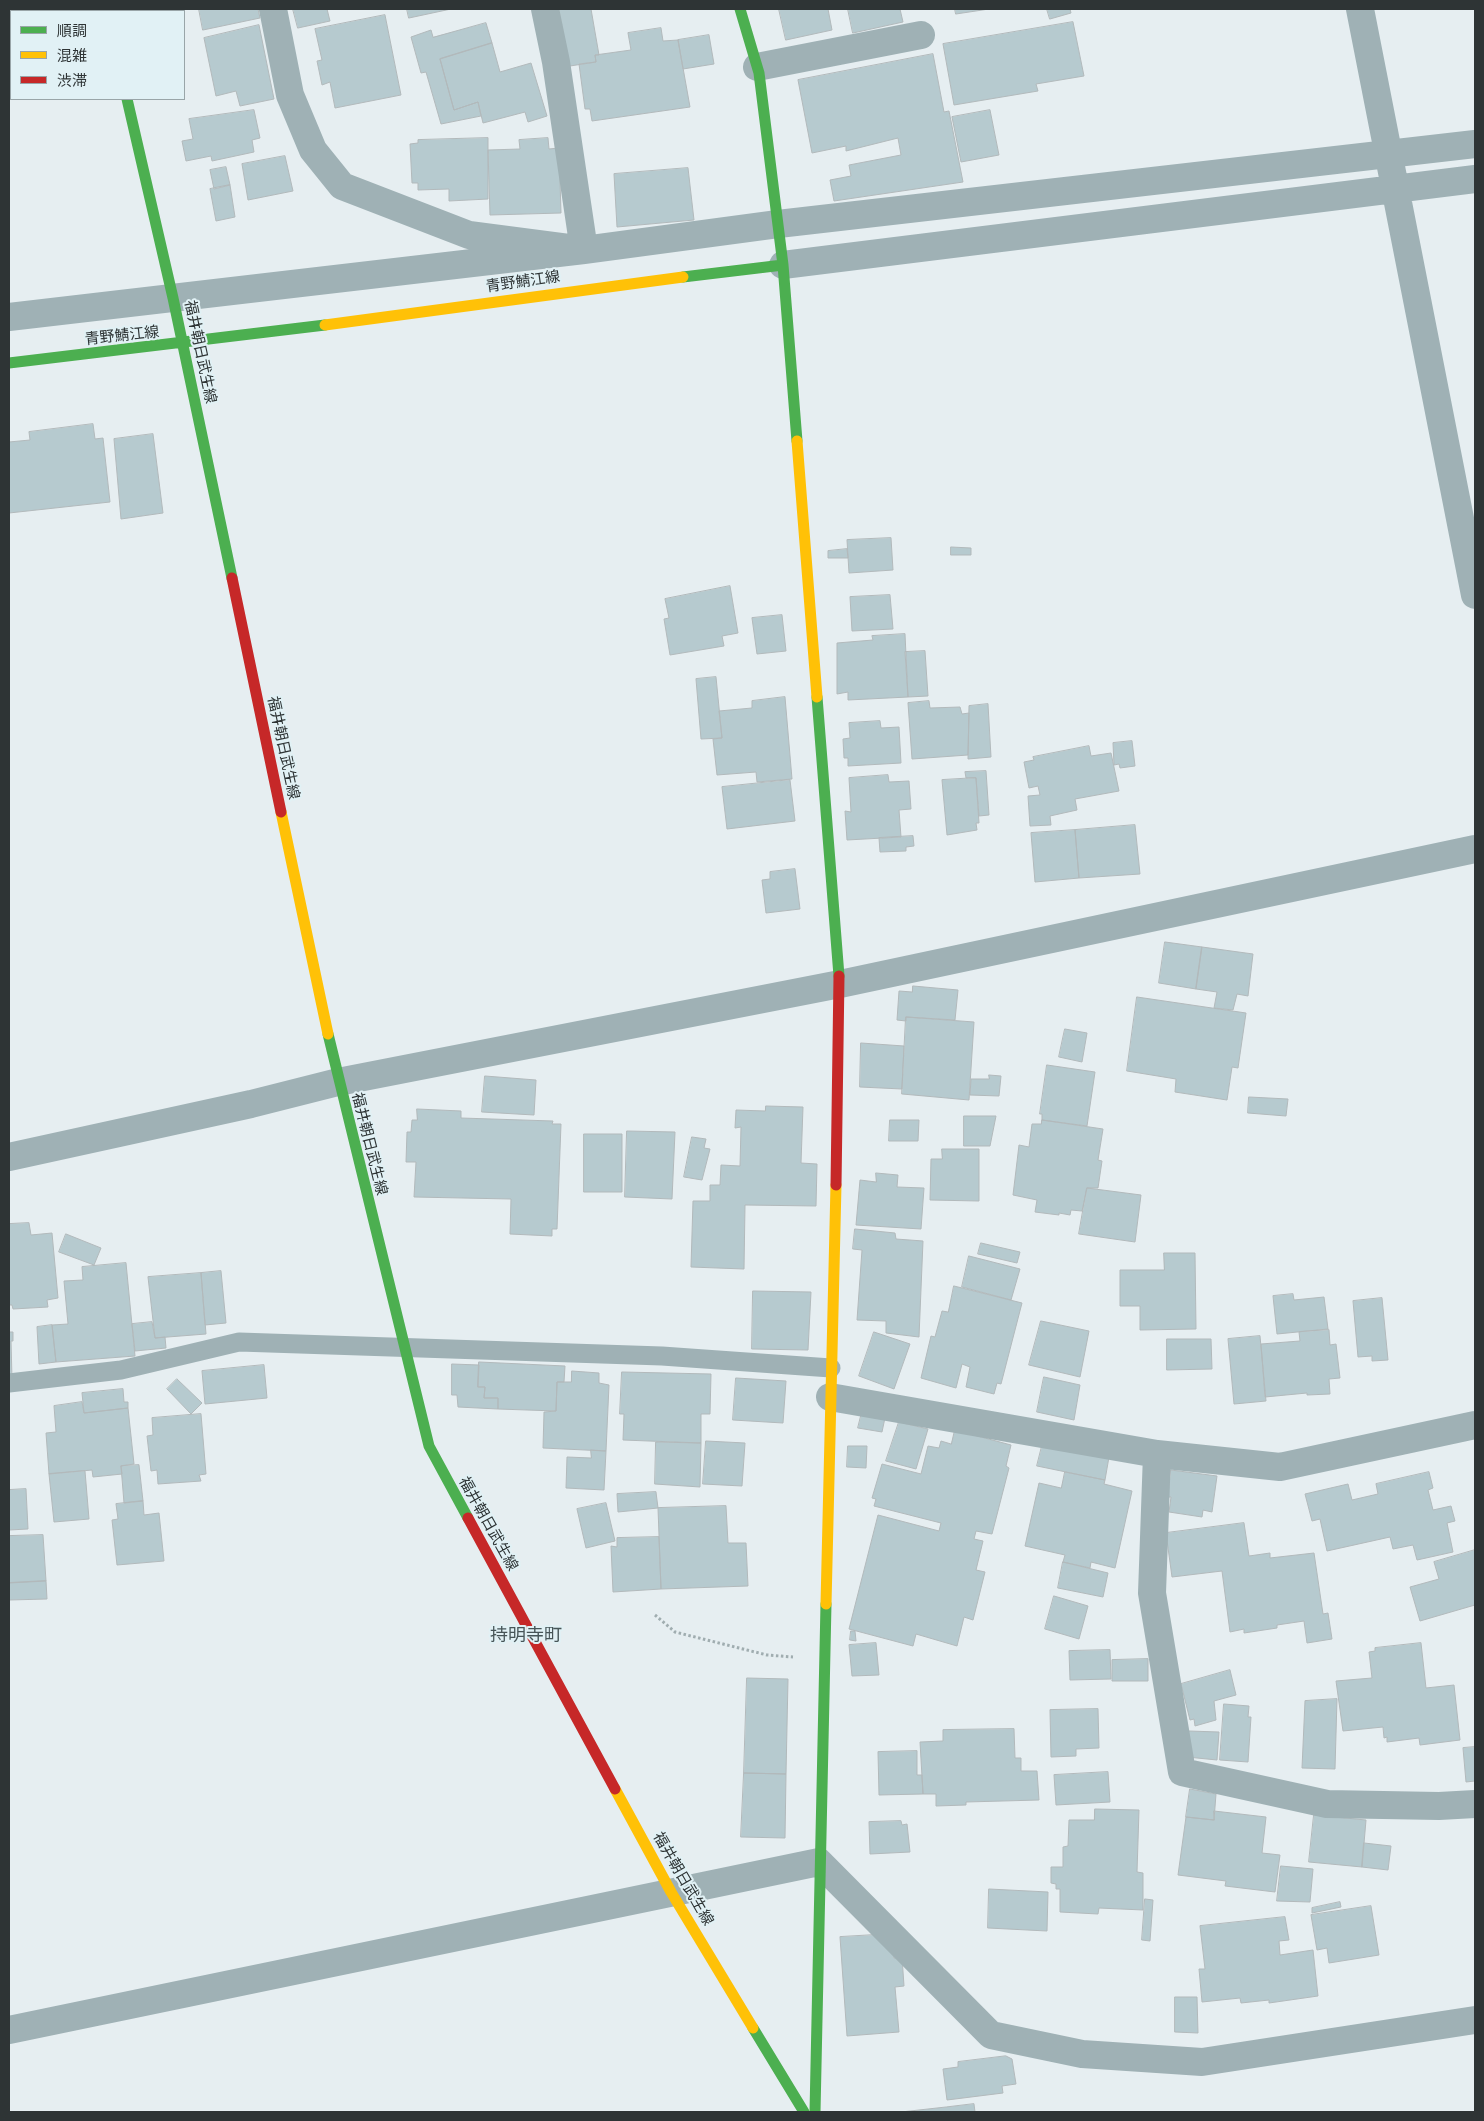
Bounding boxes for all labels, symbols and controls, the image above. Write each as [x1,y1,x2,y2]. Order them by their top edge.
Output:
legend [10,10,185,100]
text: 順調 [57,20,87,40]
text: 混雑 [57,45,87,65]
text: 渋滞 [57,70,87,90]
street label: 青野鯖江線 [485,268,561,296]
street label: 福井朝日武生線 [180,299,220,405]
street label: 青野鯖江線 [84,323,160,349]
street label: 福井朝日武生線 [263,695,303,801]
street label: 福井朝日武生線 [348,1091,390,1197]
street label: 福井朝日武生線 [455,1474,521,1574]
district label: 持明寺町 [490,1625,562,1647]
street label: 福井朝日武生線 [649,1829,717,1929]

